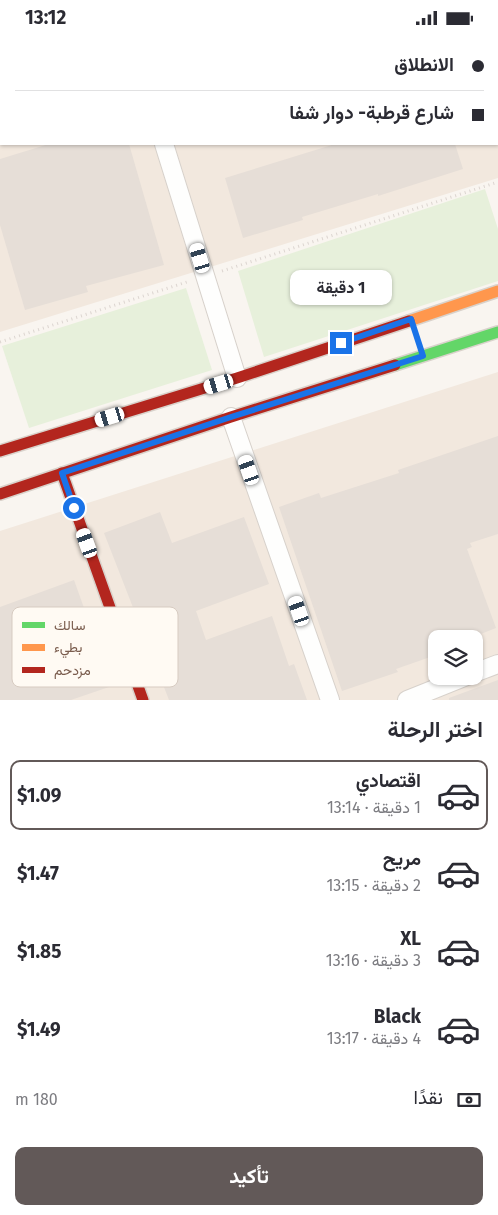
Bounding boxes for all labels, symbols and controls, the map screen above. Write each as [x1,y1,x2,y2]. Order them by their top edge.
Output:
text: 13:12 [25,6,66,29]
text: الانطلاق [394,53,454,76]
text: شارع قرطبة- دوار شفا [289,101,454,124]
car [188,241,211,275]
callout: 1 دقيقة [290,271,392,305]
text: 1 دقيقة [317,278,365,297]
route end [330,332,352,354]
car [202,372,235,396]
car [93,405,126,429]
car [237,453,260,487]
route start [63,497,85,519]
car [74,526,99,560]
car [287,594,310,628]
legend [12,607,178,687]
text: سالك [54,617,85,634]
map controls [428,630,483,685]
button: layers [428,630,483,685]
text: بطيء [54,639,82,659]
text: مزدحم [54,662,91,679]
text: اختر الرحلة [388,716,483,743]
text: اقتصادي [356,769,421,792]
icon: car [436,773,481,818]
text: $1.09 [17,784,61,807]
text: 1 دقيقة · 13:14 [327,798,421,817]
text: مريح [383,847,421,870]
icon: car [436,851,481,896]
text: $1.47 [17,862,59,885]
text: 2 دقيقة · 13:15 [326,876,421,895]
text: XL [400,927,421,950]
icon: car [436,929,481,974]
text: $1.85 [17,940,61,963]
text: 3 دقيقة · 13:16 [326,951,421,970]
text: Black [374,1005,421,1028]
icon: car [436,1007,481,1052]
text: $1.49 [17,1018,61,1041]
text: 4 دقيقة · 13:17 [327,1029,421,1048]
text: نقدًا [414,1086,443,1109]
icon: cash [455,1086,483,1114]
text: 180 m [15,1090,58,1109]
button: تأكيد [15,1147,483,1205]

